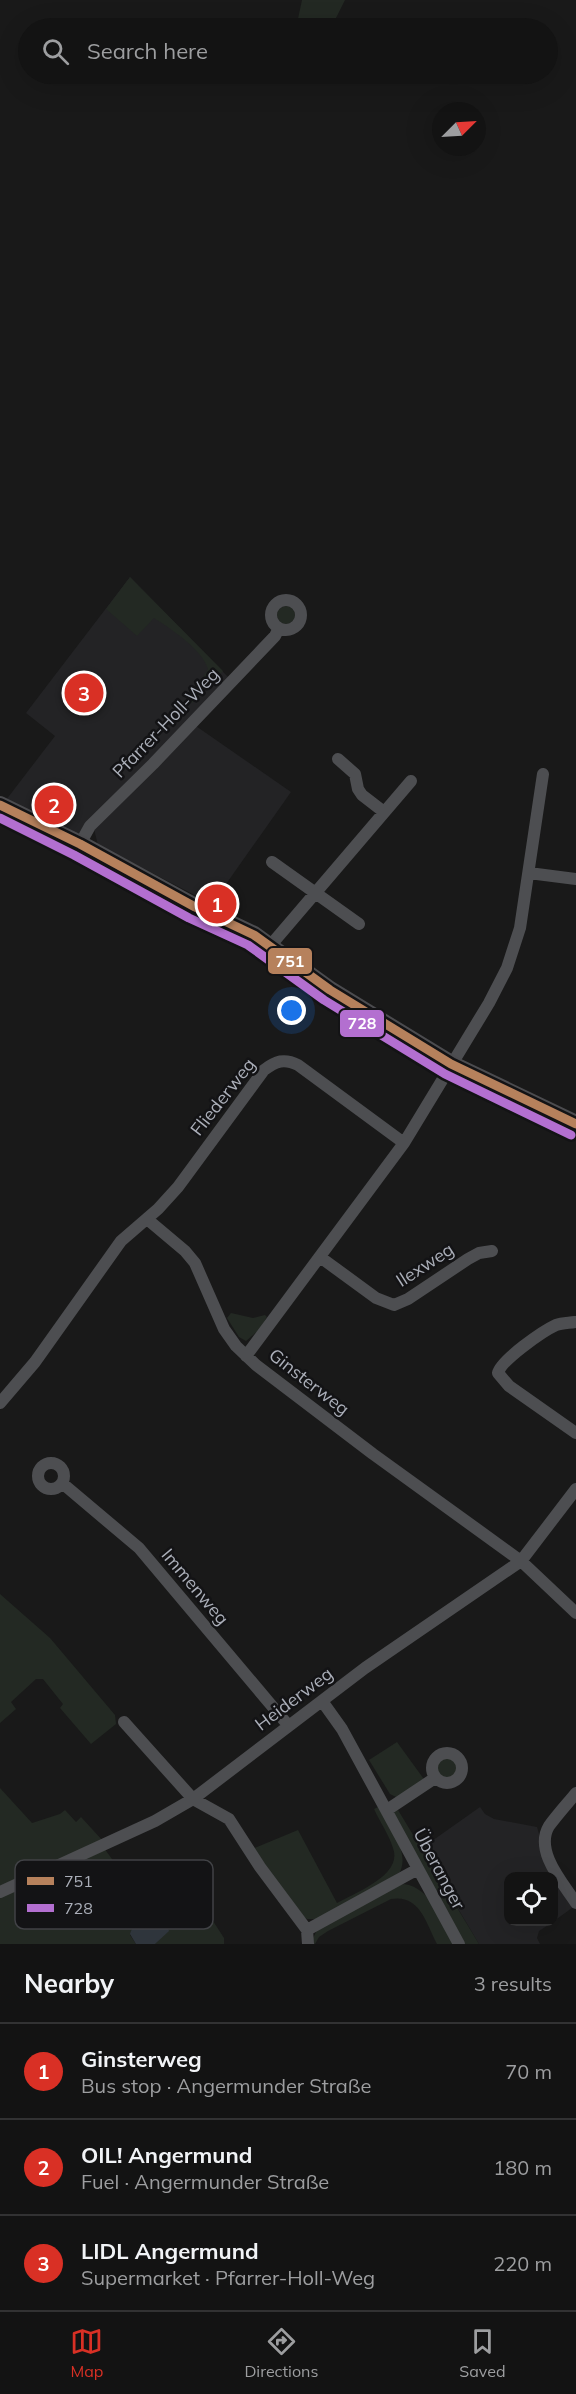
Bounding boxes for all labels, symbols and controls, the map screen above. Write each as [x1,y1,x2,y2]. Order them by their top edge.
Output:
search box [18,18,558,84]
icon: search [39,35,72,68]
text: Search here [87,37,208,65]
north arrow [432,102,486,156]
street label: Pfarrer-Holl-Weg [107,663,224,783]
pin: 3 [64,670,104,716]
pin: 2 [34,782,74,828]
pin: 1 [198,882,236,926]
line badge: 751 [267,947,313,975]
text: 751 [276,951,304,971]
your location [277,996,306,1025]
line badge: 728 [339,1009,385,1038]
text: 728 [348,1013,377,1033]
street label: Fliederweg [185,1053,260,1140]
street label: Ilexweg [392,1237,458,1292]
street label: Ginsterweg [264,1343,354,1420]
street label: Immenweg [157,1544,234,1630]
street label: Heiderweg [250,1662,337,1735]
street label: Überanger [408,1824,471,1914]
legend [15,1860,213,1929]
text: 751 [64,1871,93,1891]
map controls [504,1872,558,1926]
button: locate [504,1872,558,1926]
text: 728 [64,1898,93,1918]
text: Nearby [24,1967,114,2000]
text: 3 results [474,1971,552,1996]
text: Ginsterweg [81,2045,202,2073]
text: 1 [38,2059,50,2084]
text: 70 m [505,2059,552,2084]
text: Bus stop · Angermunder Straße [81,2073,371,2098]
text: OIL! Angermund [81,2141,252,2169]
text: 2 [38,2155,50,2180]
text: 180 m [493,2155,552,2180]
text: Fuel · Angermunder Straße [81,2169,329,2194]
text: LIDL Angermund [81,2237,259,2265]
text: 3 [38,2251,50,2276]
text: 220 m [493,2251,552,2276]
text: Supermarket · Pfarrer-Holl-Weg [81,2265,375,2290]
tab: Map [70,2325,103,2381]
tab: Directions [244,2325,318,2381]
tab: Saved [459,2325,506,2381]

